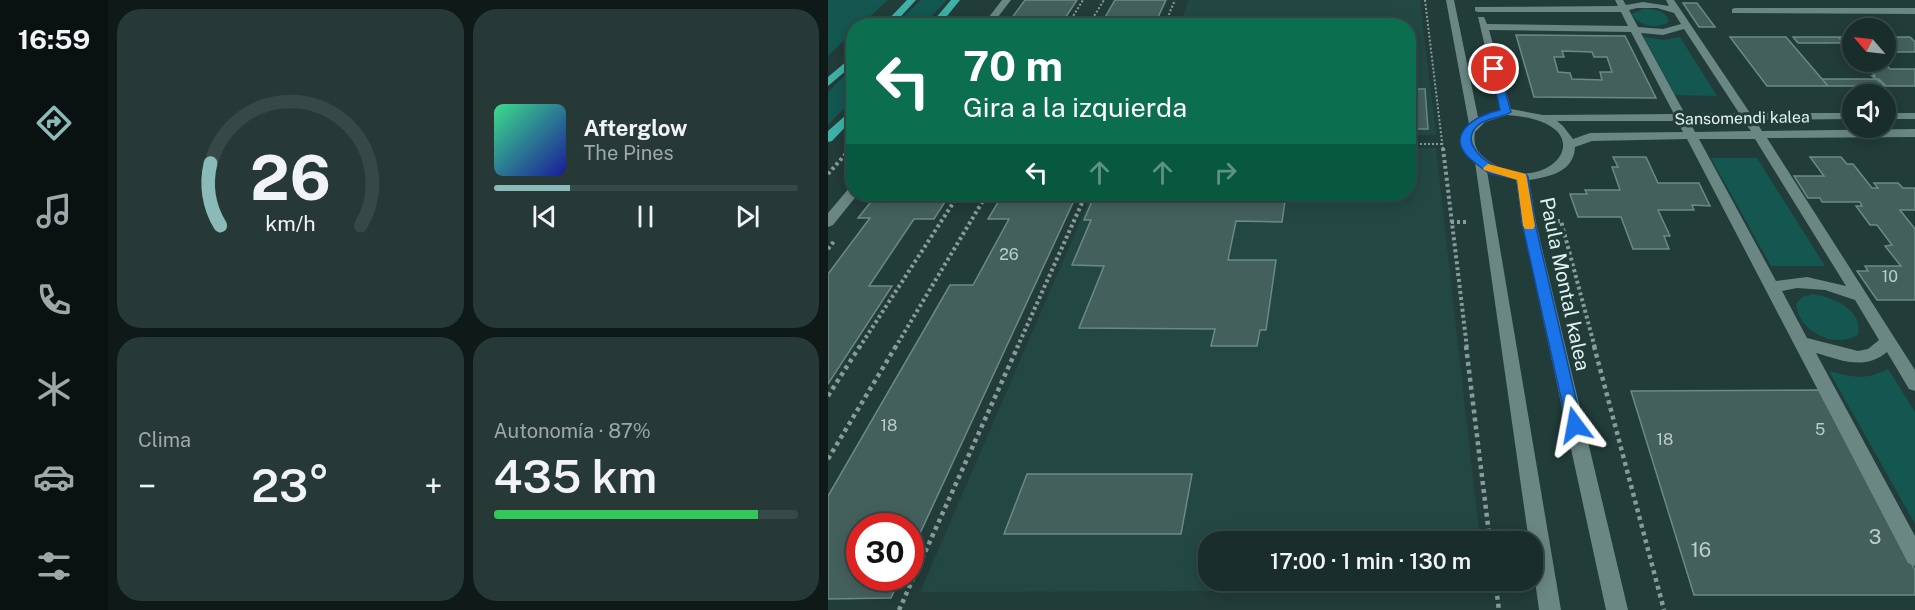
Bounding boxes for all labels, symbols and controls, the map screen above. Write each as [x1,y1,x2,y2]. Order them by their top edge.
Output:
north arrow [1842,18,1896,72]
map controls [1842,18,1896,138]
text: 16:59 [18,23,90,55]
text: 70 m [963,41,1063,90]
icon: left [864,42,942,120]
pin [1468,43,1519,94]
icon: arrive [1477,52,1510,85]
button: sound [1842,84,1896,138]
text: Gira a la izquierda [963,91,1187,123]
icon: directions [33,102,75,144]
street label: Sansomendi kalea [1674,107,1810,129]
text: Afterglow [584,115,687,141]
text: 26 [250,141,331,214]
text: The Pines [584,141,674,165]
icon: left [1020,156,1053,189]
icon: ahead [1083,156,1116,189]
icon: ahead [1146,156,1179,189]
icon: right [1209,156,1242,189]
icon: music [33,190,75,232]
street label: Paula Montal kalea [1535,195,1595,373]
icon: previous [528,200,561,233]
icon: pause [629,200,662,233]
icon: next [731,200,764,233]
text: km/h [265,211,315,236]
house number: 26 [999,245,1019,264]
house number: 10 [1882,267,1898,286]
icon: phone [33,279,75,321]
icon: climate [33,368,75,410]
position arrow [1543,393,1607,457]
house number: 18 [881,416,897,435]
text: Autonomía · 87% [494,419,651,443]
house number: 5 [1815,420,1825,439]
text: Clima [138,428,191,452]
house number: 18 [1657,430,1673,449]
text: 435 km [494,450,657,503]
icon: car [33,456,75,498]
text: 23° [251,459,329,512]
text: − [138,467,156,505]
text: + [424,467,442,505]
speed limit sign: 30 [846,513,924,591]
house number: 3 [1869,525,1881,549]
house number: 16 [1691,538,1711,562]
icon: filters [33,545,75,587]
text: 17:00 · 1 min · 130 m [1270,548,1471,574]

